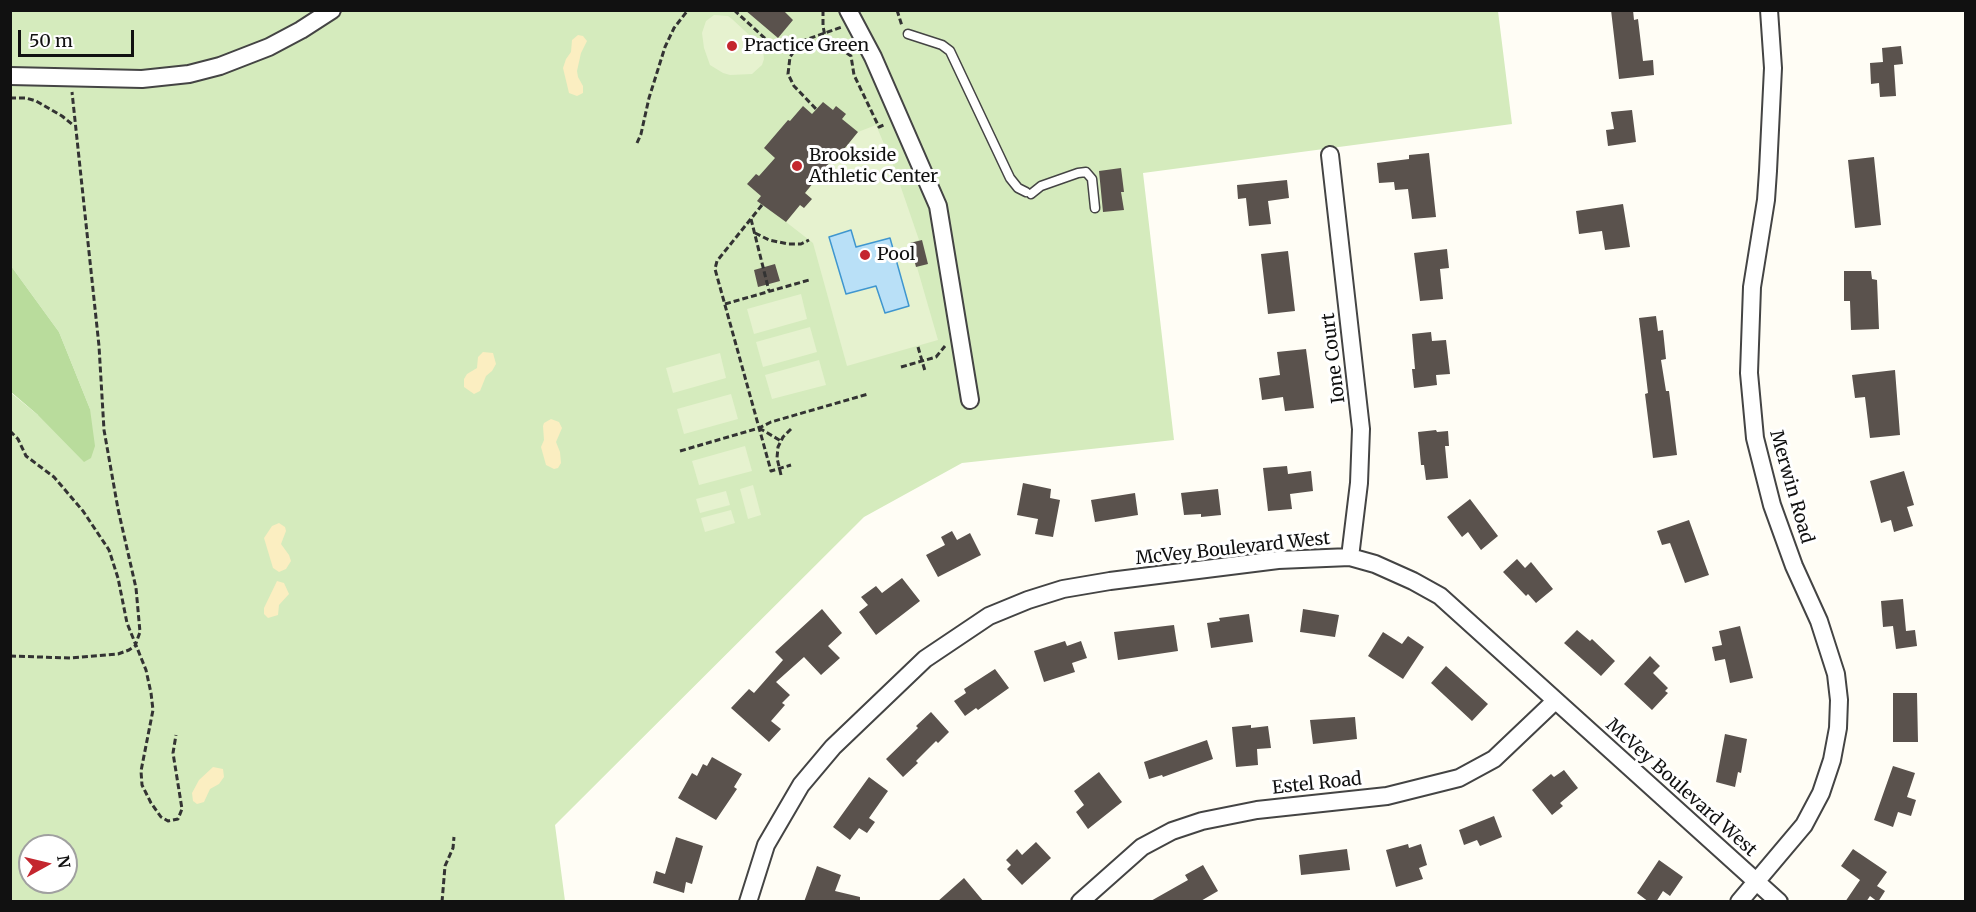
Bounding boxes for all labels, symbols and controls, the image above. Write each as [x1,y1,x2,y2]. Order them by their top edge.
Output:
scale bar [21,18,136,56]
text: 50 m [29,29,73,52]
place label: Practice Green [744,35,869,57]
marker: Practice Green [725,39,739,53]
place label: Brookside Athletic Center [809,145,938,188]
marker: Brookside Athletic Center [790,159,804,173]
place label: Pool [877,244,915,266]
marker: Pool [858,248,872,262]
street label: Ione Court [1318,312,1350,404]
street label: Merwin Road [1765,428,1817,546]
street label: McVey Boulevard West [1135,528,1331,570]
street label: McVey Boulevard West [1601,715,1761,861]
street label: Estel Road [1271,769,1363,799]
north arrow [18,834,78,894]
text: N [53,854,75,869]

